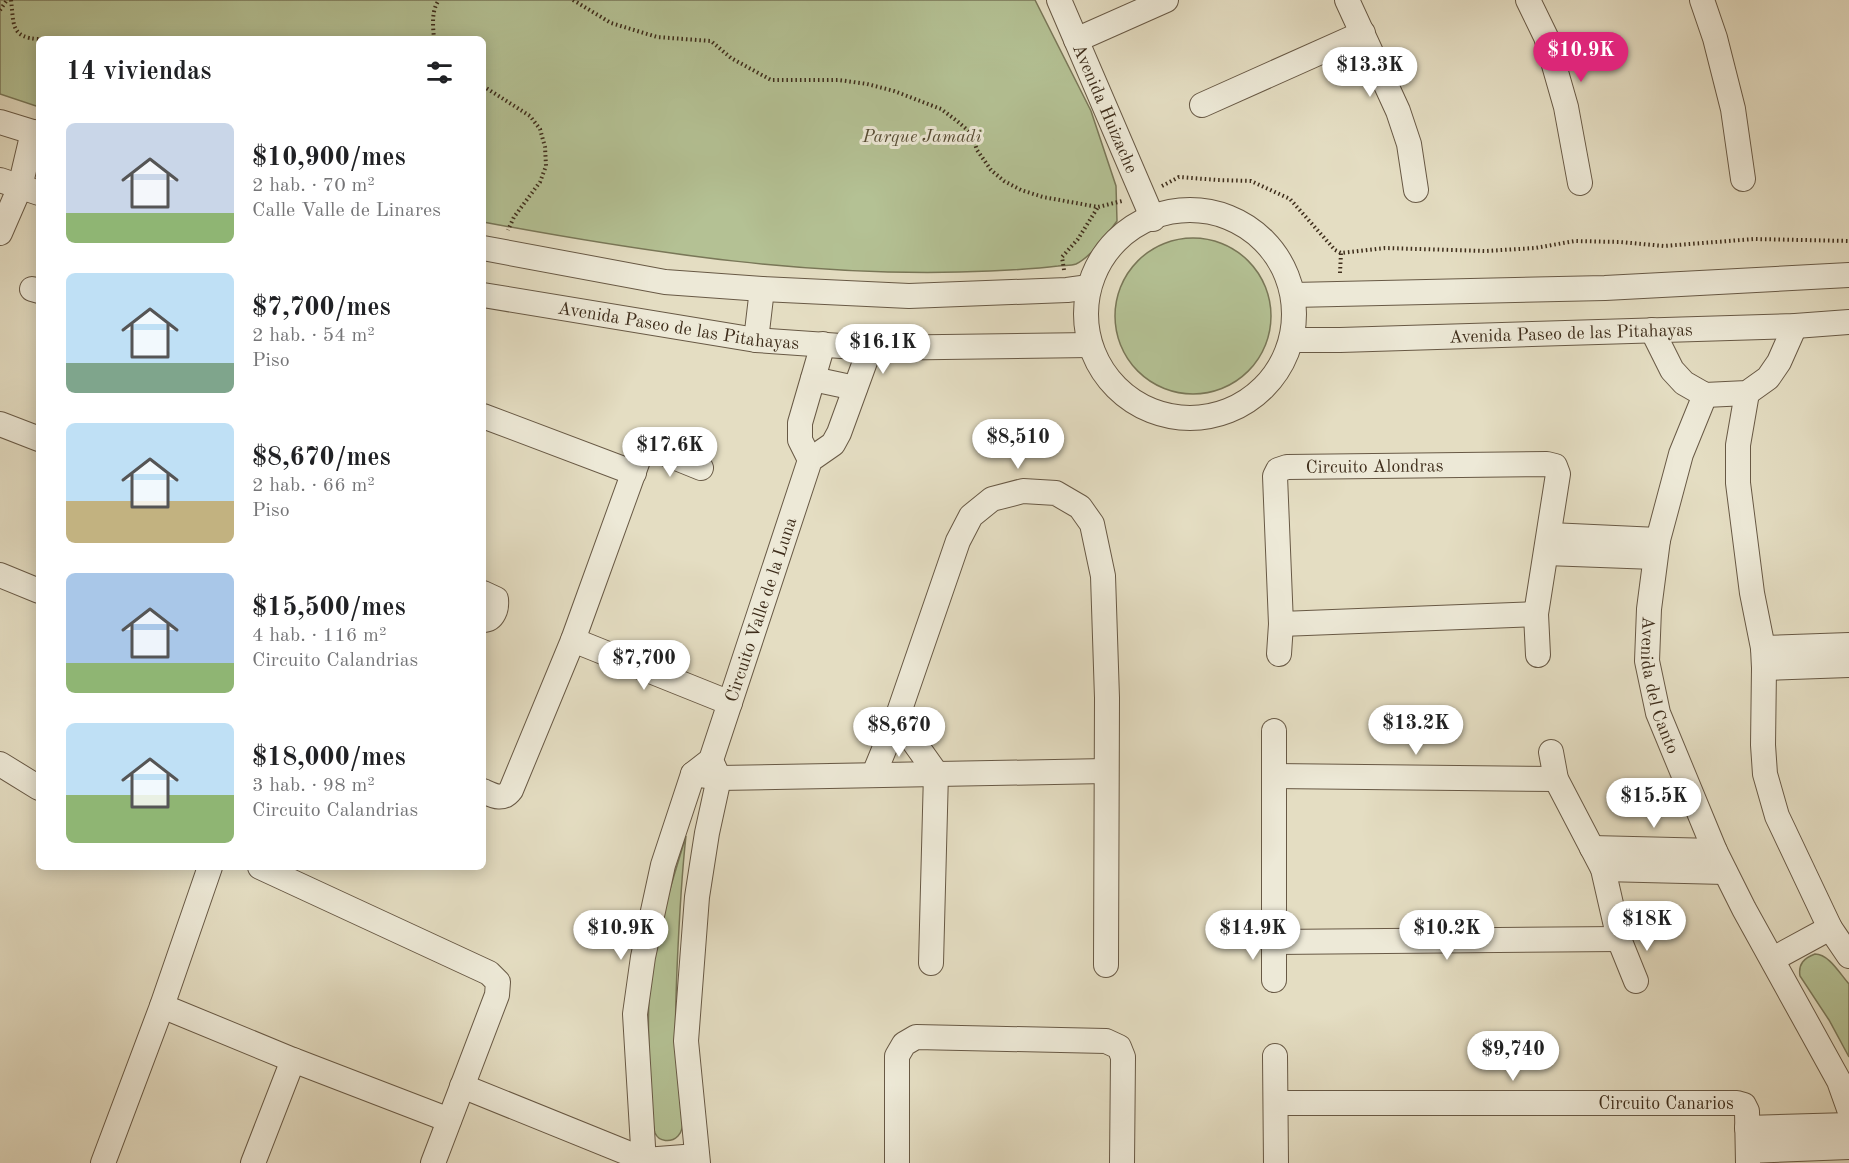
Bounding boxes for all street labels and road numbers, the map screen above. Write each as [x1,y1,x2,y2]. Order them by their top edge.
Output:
street label: Avenida Huizache [1069,41,1140,176]
street label: Avenida Paseo de las Pitahayas [556,299,800,353]
street label: Avenida Paseo de las Pitahayas [1449,321,1693,347]
street label: Circuito Alondras [1306,457,1444,477]
street label: Circuito Valle de la Luna [723,515,800,705]
street label: Avenida del Canto [1637,616,1682,757]
street label: Circuito Canarios [1598,1095,1734,1113]

